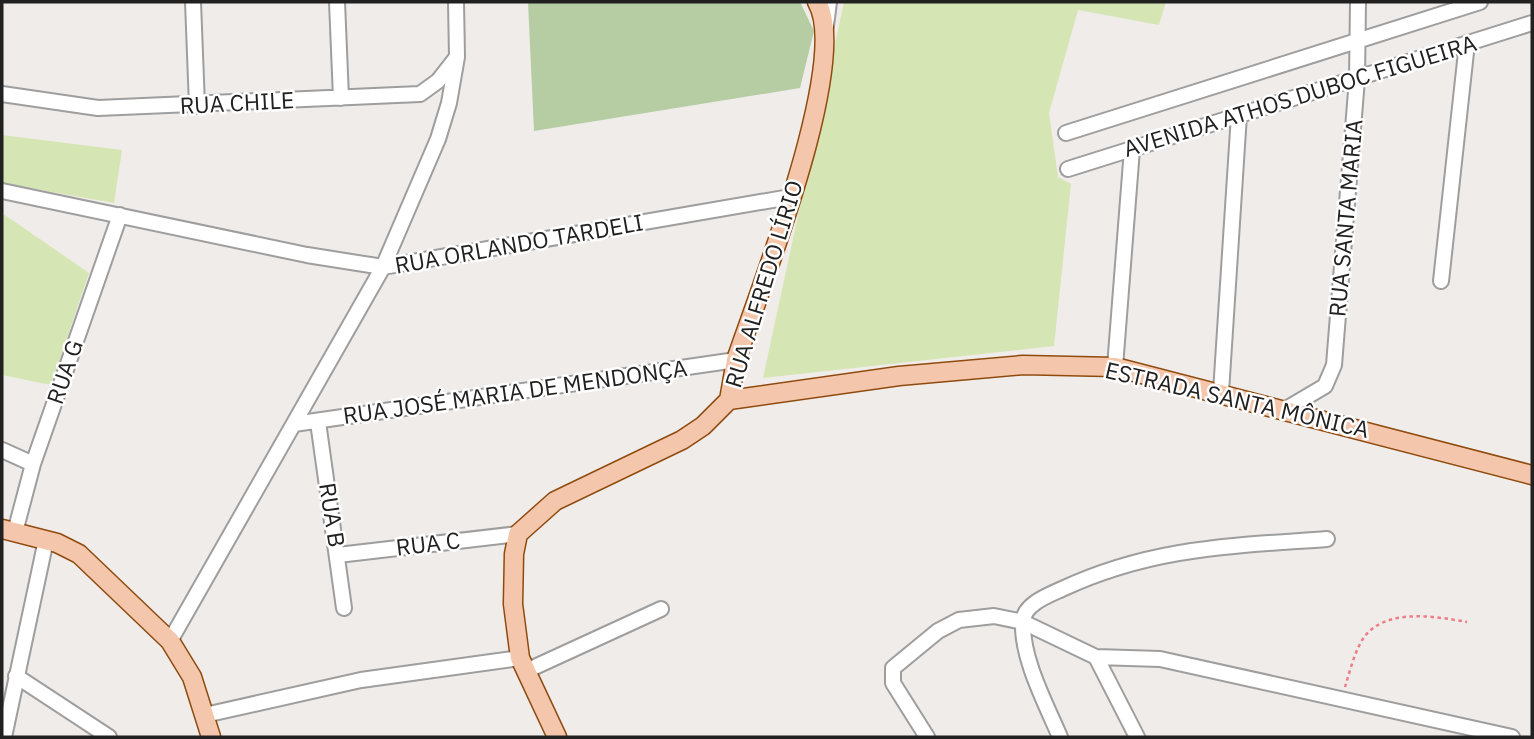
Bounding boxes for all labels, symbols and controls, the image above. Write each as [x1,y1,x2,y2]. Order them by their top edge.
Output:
street label: AVENIDA ATHOS DUBOC FIGUEIRA [1120,27,1480,163]
street label: RUA CHILE [179,84,295,120]
street label: RUA SANTA MARIA [1321,118,1369,318]
street label: RUA ALFREDO LÍRIO [717,176,809,391]
street label: RUA ORLANDO TARDELI [392,206,645,280]
street label: RUA G [39,336,89,408]
street label: RUA JOSÉ MARIA DE MENDONÇA [341,352,689,430]
street label: ESTRADA SANTA MÔNICA [1102,354,1372,444]
street label: RUA B [313,480,353,549]
street label: RUA C [394,524,462,562]

